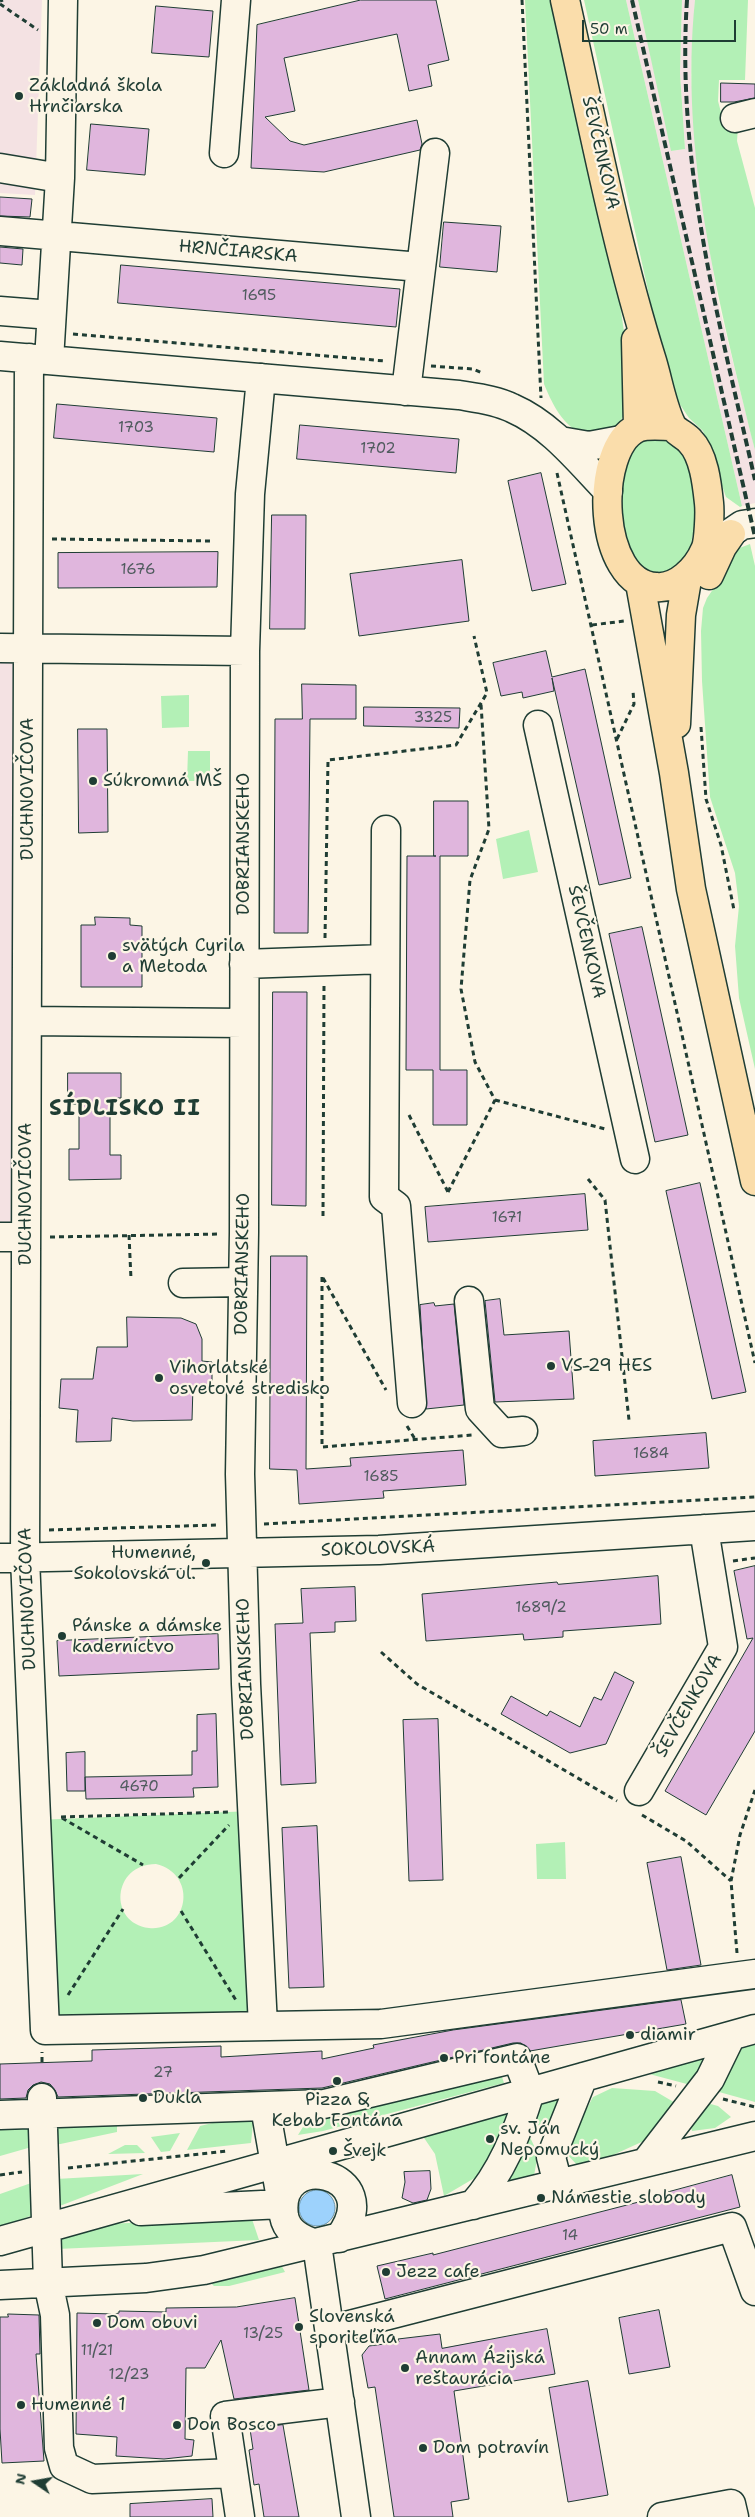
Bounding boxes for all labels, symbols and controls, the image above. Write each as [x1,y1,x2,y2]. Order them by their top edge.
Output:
scale bar [585,10,739,42]
text: 50 m [590,19,628,39]
place label: Základná škola Hrnčiarska [29,75,162,118]
marker: Základná škola Hrnčiarska [13,90,25,102]
street label: ŠEVČENKOVA [576,94,624,212]
street label: HRNČIARSKA [178,236,298,268]
house number: 1695 [242,287,276,305]
house number: 1703 [118,419,154,437]
house number: 1702 [360,440,396,458]
house number: 1676 [121,561,155,579]
house number: 3325 [414,709,452,727]
street label: DUCHNOVIČOVA [17,718,39,860]
place label: Súkromná MŠ [103,770,222,792]
street label: DOBRIANSKEHO [233,773,255,915]
marker: Súkromná MŠ [87,775,99,787]
street label: ŠEVČENKOVA [562,883,610,1001]
place label: svätých Cyrila a Metoda [122,935,245,978]
marker: svätých Cyrila a Metoda [106,950,118,962]
district label: SÍDLISKO II [48,1096,202,1122]
street label: DUCHNOVIČOVA [15,1123,37,1265]
street label: DOBRIANSKEHO [231,1193,255,1335]
house number: 1671 [492,1209,522,1227]
place label: VS-29 HES [561,1355,652,1377]
place label: Vihorlatské osvetové stredisko [169,1357,330,1400]
marker: VS-29 HES [545,1360,557,1372]
marker: Vihorlatské osvetové stredisko [153,1372,165,1384]
house number: 1684 [633,1445,669,1463]
house number: 1685 [364,1468,398,1486]
street label: DUCHNOVIČOVA [15,1527,41,1671]
street label: SOKOLOVSKÁ [321,1536,435,1562]
place label: Humenné, Sokolovská ul. [73,1542,196,1585]
marker: Humenné, Sokolovská ul. [200,1557,212,1569]
street label: DOBRIANSKEHO [233,1597,259,1741]
house number: 1689/2 [515,1599,567,1617]
place label: Pánske a dámske kaderníctvo [72,1615,222,1658]
marker: Pánske a dámske kaderníctvo [56,1630,68,1642]
street label: ŠEVČENKOVA [651,1651,727,1761]
house number: 4670 [119,1778,159,1796]
place label: diamir [640,2024,696,2046]
marker: diamir [624,2029,636,2041]
place label: Pri fontáne [454,2047,551,2069]
marker: Pri fontáne [438,2052,450,2064]
house number: 27 [153,2064,173,2082]
marker: Pizza & Kebab Fontána [331,2075,343,2087]
place label: Dukla [153,2087,202,2109]
place label: Pizza & Kebab Fontána [271,2089,403,2132]
marker: Dukla [137,2092,149,2104]
place label: sv. Ján Nepomucký [500,2118,599,2160]
marker: sv. Ján Nepomucký [484,2133,496,2145]
place label: Švejk [343,2140,386,2162]
marker: Švejk [327,2145,339,2157]
place label: Námestie slobody [551,2187,706,2209]
marker: Námestie slobody [535,2192,547,2204]
house number: 14 [562,2227,578,2245]
place label: Jezz cafe [396,2261,480,2283]
marker: Jezz cafe [380,2266,392,2278]
place label: Slovenská sporiteľňa [309,2306,397,2348]
place label: Dom obuvi [107,2312,198,2334]
marker: Dom obuvi [91,2317,103,2329]
marker: Slovenská sporiteľňa [293,2321,305,2333]
house number: 13/25 [243,2325,283,2343]
house number: 11/21 [81,2342,113,2360]
place label: Annam Ázijská reštaurácia [415,2347,545,2390]
marker: Annam Ázijská reštaurácia [399,2362,411,2374]
house number: 12/23 [109,2366,149,2384]
place label: Humenné 1 [31,2394,126,2416]
marker: Humenné 1 [15,2399,27,2411]
place label: Don Bosco [187,2414,276,2436]
marker: Don Bosco [171,2419,183,2431]
place label: Dom potravín [433,2437,549,2459]
marker: Dom potravín [417,2442,429,2454]
north arrow [10,2457,60,2507]
text: N [10,2472,30,2486]

